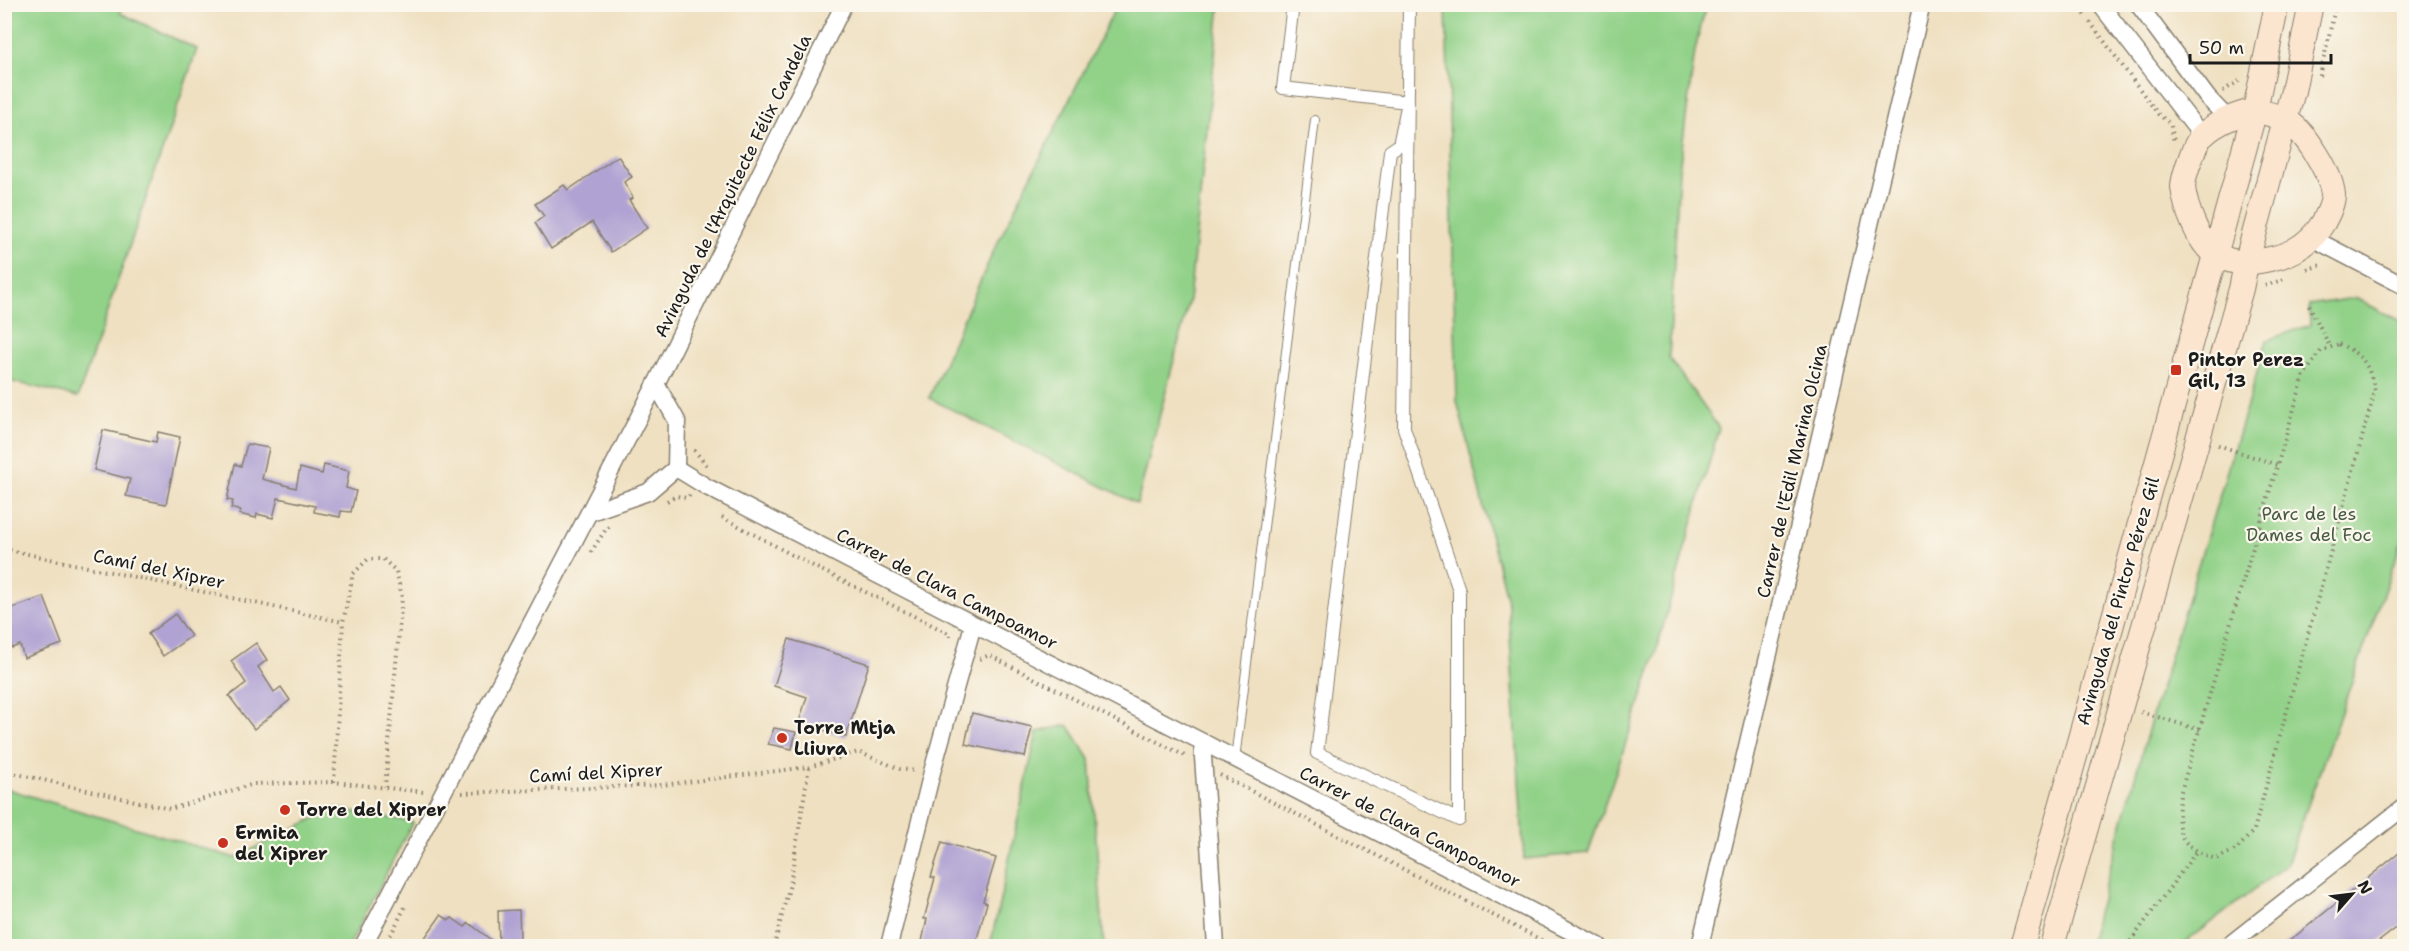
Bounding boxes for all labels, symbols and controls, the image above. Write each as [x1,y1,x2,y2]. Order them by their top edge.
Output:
scale bar [2190,27,2331,65]
street label: Avinguda de l'Arquitecte Félix Candela [649,30,817,342]
text: 50 m [2199,36,2244,60]
street label: Carrer de l'Edil Marina Olcina [1751,342,1833,600]
place label: Pintor Perez Gil, 13 [2188,348,2304,393]
marker: Pintor Perez Gil, 13 [2169,363,2183,377]
street label: Avinguda del Pintor Pérez Gil [2071,473,2165,728]
park label: Parc de les Dames del Foc [2246,502,2372,547]
street label: Carrer de Clara Campoamor [832,523,1062,655]
street label: Camí del Xiprer [91,543,227,595]
place label: Torre Mtja Lliura [794,716,896,761]
marker: Torre Mtja Lliura [775,731,789,745]
street label: Camí del Xiprer [529,758,663,788]
street label: Carrer de Clara Campoamor [1295,761,1525,893]
place label: Torre del Xiprer [297,798,446,822]
marker: Torre del Xiprer [278,803,292,817]
place label: Ermita del Xiprer [235,821,328,866]
marker: Ermita del Xiprer [216,836,230,850]
north arrow [2322,864,2382,924]
text: N [2353,877,2377,898]

